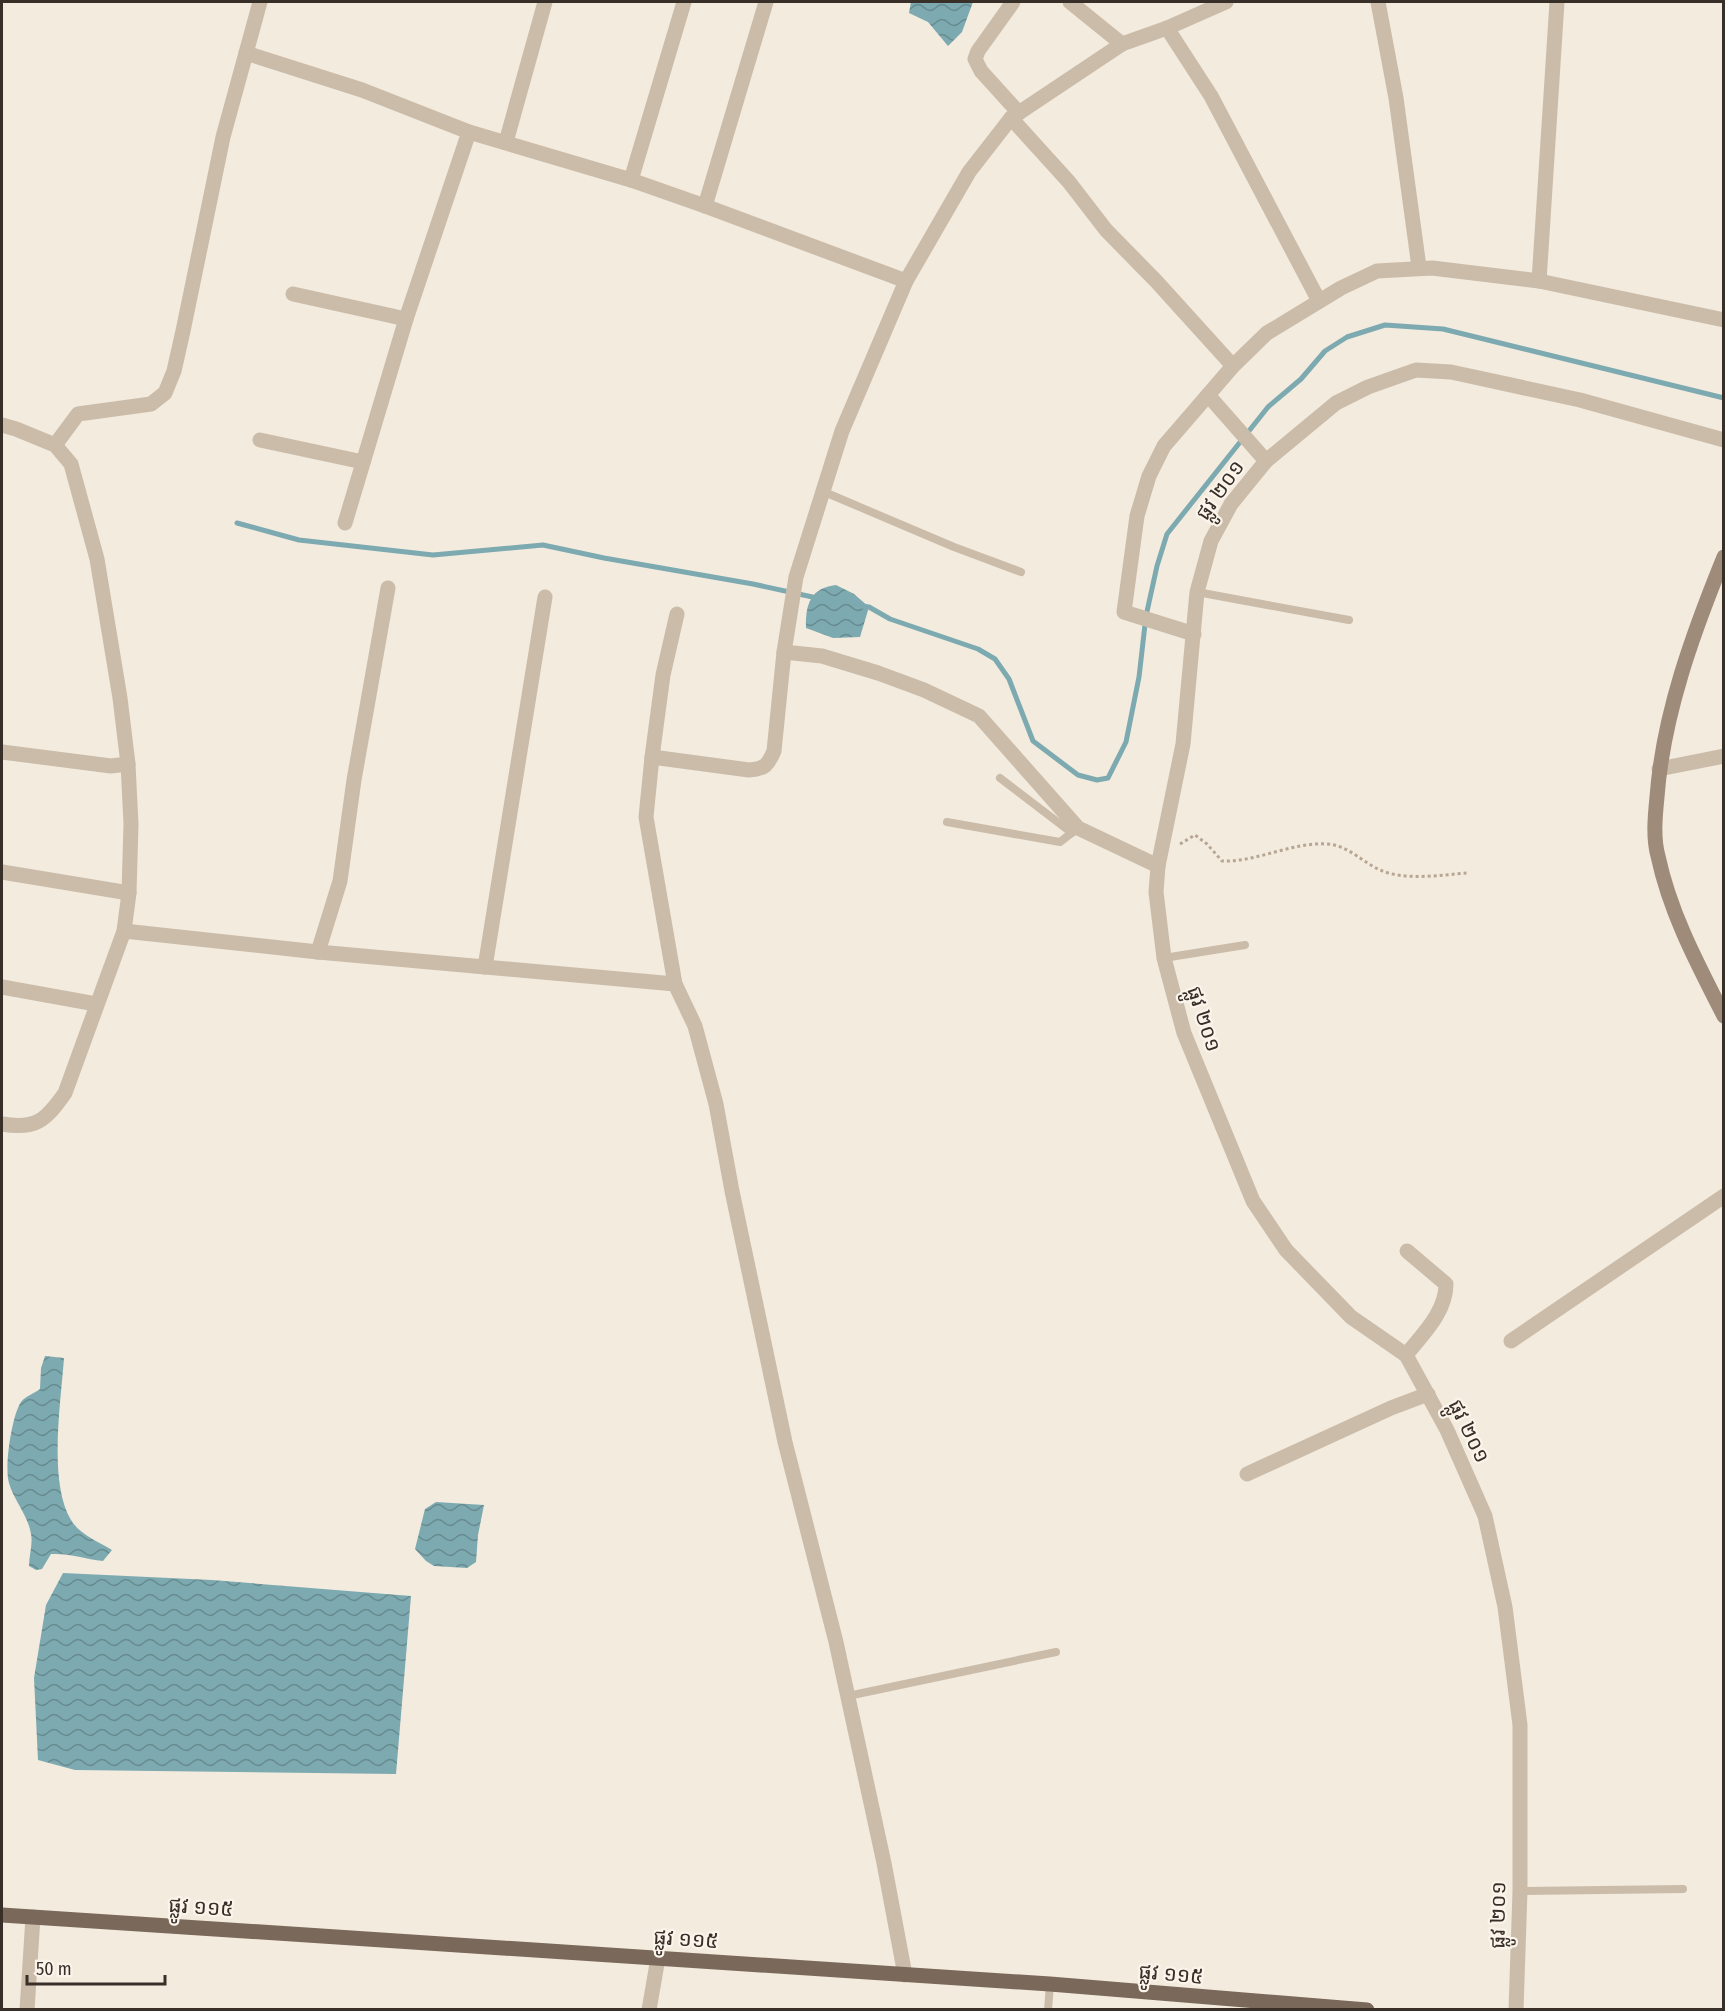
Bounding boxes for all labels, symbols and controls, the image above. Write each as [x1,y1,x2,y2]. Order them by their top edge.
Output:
street label: ផ្លូវ ២០១ [1190,455,1255,529]
street label: ផ្លូវ ២០១ [1175,983,1227,1057]
street label: ផ្លូវ ២០១ [1437,1395,1495,1470]
street label: ផ្លូវ ២០១ [1484,1881,1518,1949]
street label: ផ្លូវ ១១៥ [167,1892,234,1928]
street label: ផ្លូវ ១១៥ [652,1924,719,1960]
scale bar [27,1948,165,1986]
text: 50 m [36,1958,72,1980]
street label: ផ្លូវ ១១៥ [1137,1958,1205,1996]

